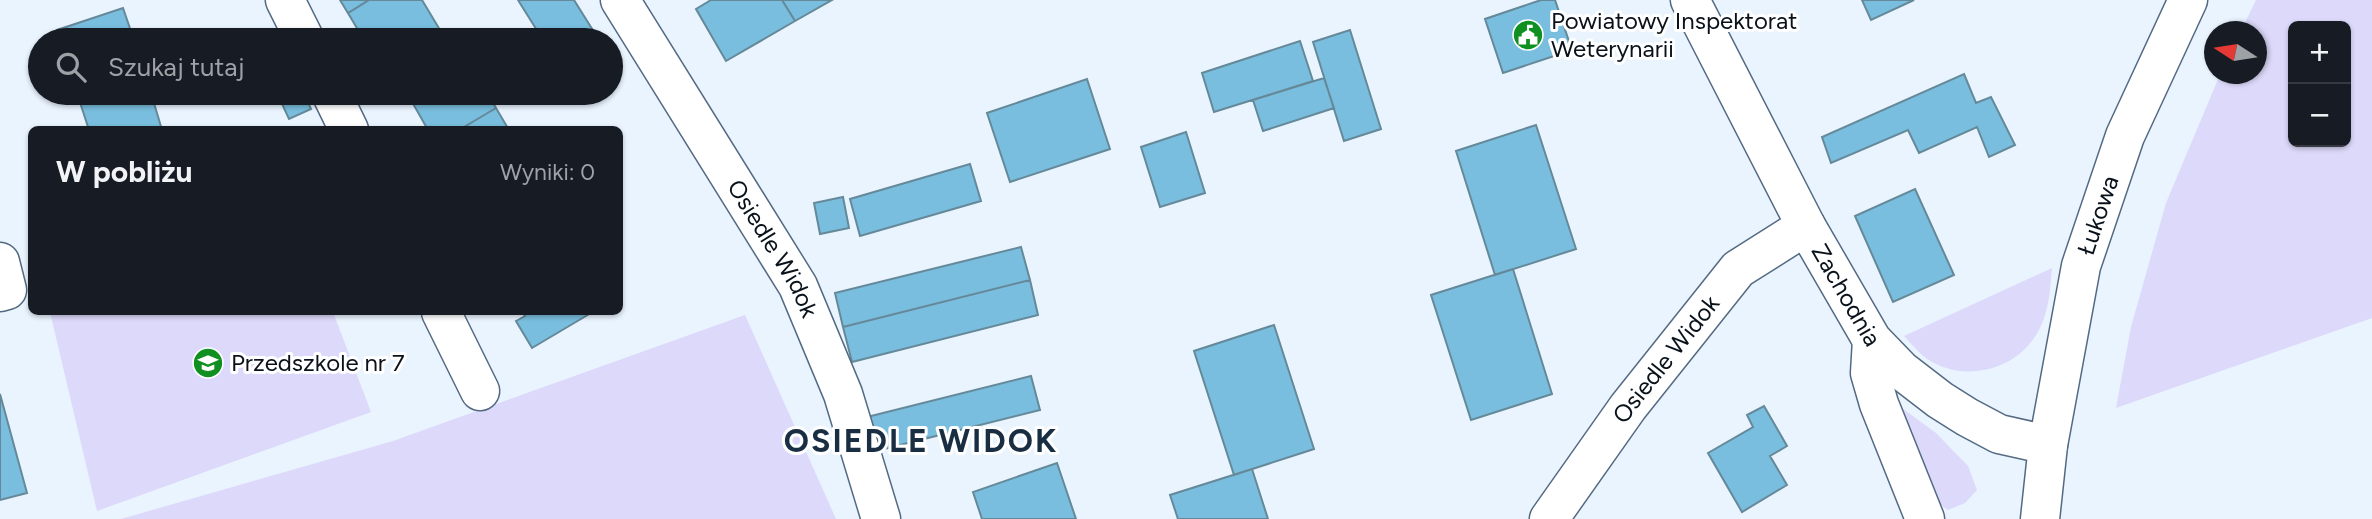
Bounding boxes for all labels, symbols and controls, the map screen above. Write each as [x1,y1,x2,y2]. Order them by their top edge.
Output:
place label: Powiatowy Inspektorat Weterynarii [1551,6,1797,63]
public building icon: Powiatowy Inspektorat Weterynarii [1511,18,1545,52]
north arrow [2204,21,2267,84]
map controls [2288,21,2351,147]
button: + [2288,21,2351,84]
search box [28,28,623,105]
icon: search [52,48,90,86]
text: Szukaj tutaj [108,51,245,83]
button: − [2288,84,2351,147]
text: W pobliżu [56,153,193,190]
text: Wyniki: 0 [500,158,595,186]
street label: Łukowa [2071,172,2125,258]
street label: Osiedle Widok [721,174,825,322]
street label: Zachodnia [1806,239,1887,351]
street label: Osiedle Widok [1606,289,1726,429]
school or university icon: Przedszkole nr 7 [191,346,225,380]
place label: Przedszkole nr 7 [231,348,405,377]
district label: OSIEDLE WIDOK [784,422,1058,460]

